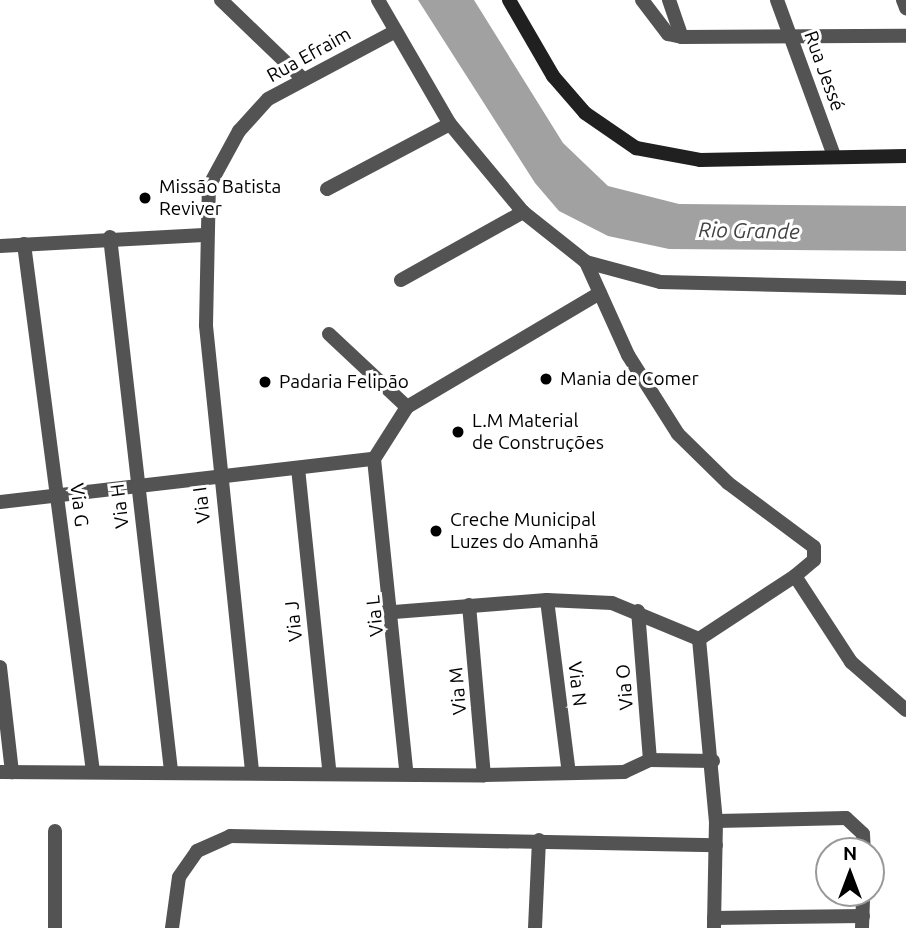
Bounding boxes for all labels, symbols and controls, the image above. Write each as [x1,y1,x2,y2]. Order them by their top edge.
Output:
street label: Rua Efraim [263,23,355,87]
street label: Rua Jessé [799,28,849,114]
place label: Missão Batista Reviver [159,176,281,220]
marker: Missão Batista Reviver [137,190,153,206]
water label: Rio Grande [698,217,800,243]
place label: Mania de Comer [560,368,699,390]
place label: Padaria Felipão [279,371,409,393]
marker: Mania de Comer [538,371,554,387]
marker: Padaria Felipão [257,374,273,390]
place label: L.M Material de Construções [472,410,604,454]
marker: L.M Material de Construções [450,424,466,440]
street label: Via G [65,482,93,528]
street label: Via H [106,482,134,530]
street label: Via I [188,486,216,524]
place label: Creche Municipal Luzes do Amanhã [450,509,599,553]
marker: Creche Municipal Luzes do Amanhã [428,523,444,539]
street label: Via L [362,594,388,638]
street label: Via J [281,600,307,642]
street label: Via N [563,660,591,708]
street label: Via O [612,663,638,711]
street label: Via M [445,666,471,716]
north arrow [815,837,885,907]
text: N [843,842,857,864]

